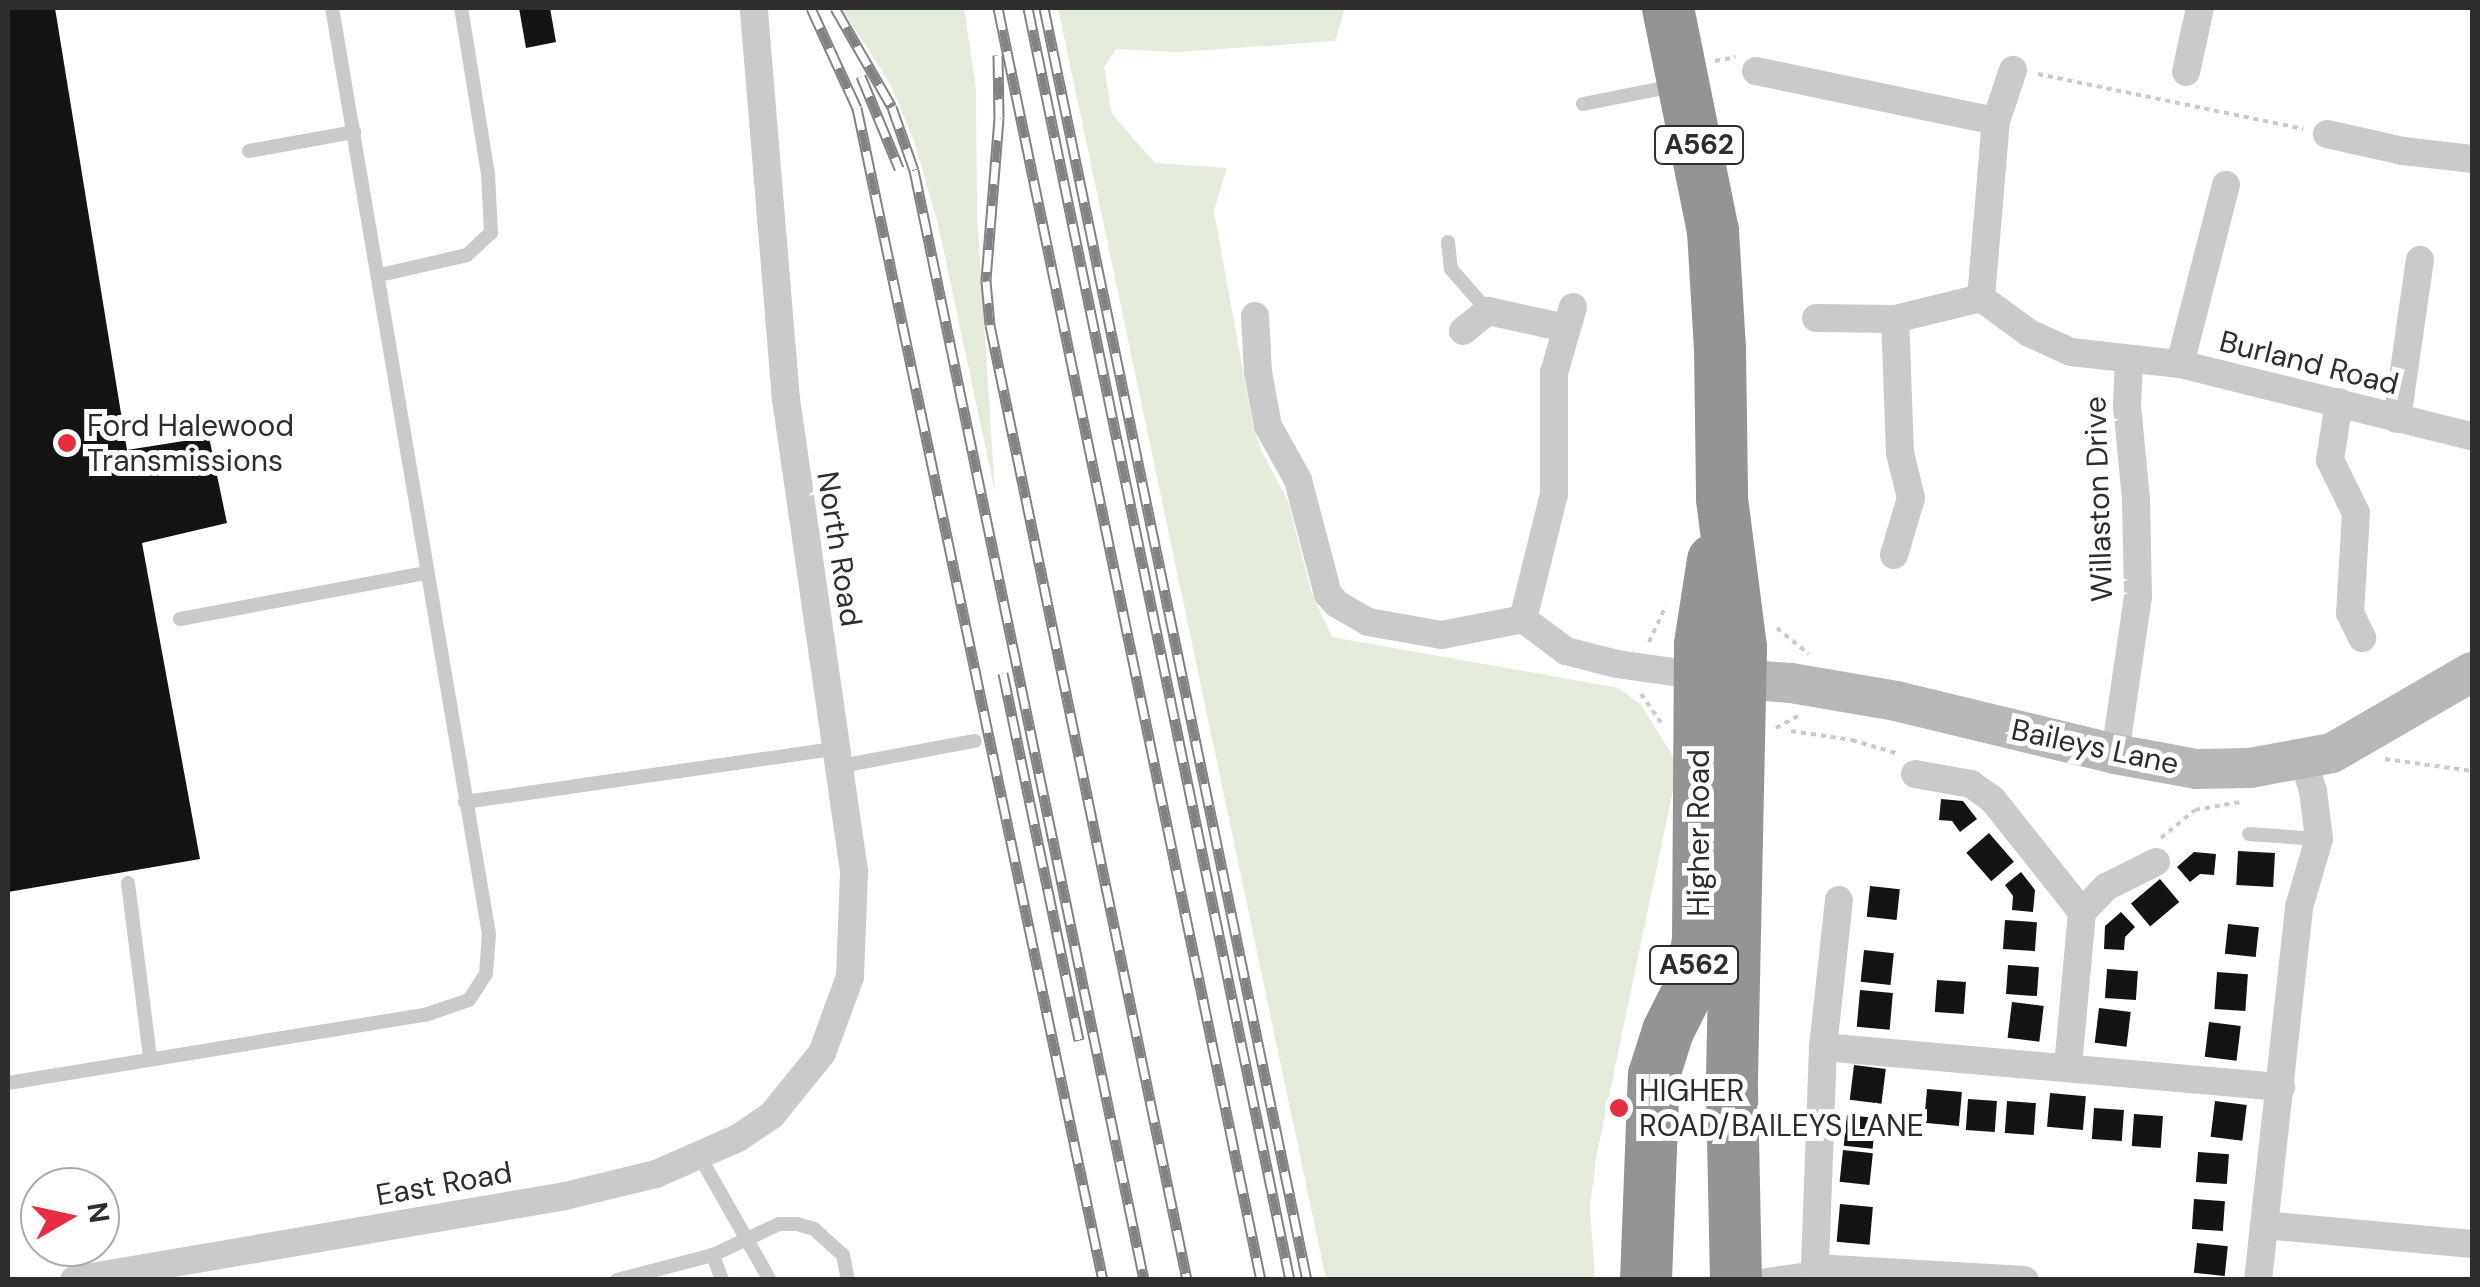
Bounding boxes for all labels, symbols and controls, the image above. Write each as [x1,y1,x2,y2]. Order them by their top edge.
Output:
road number: A562 [1654,122,1744,168]
street label: Burland Road [2216,323,2402,403]
street label: Willaston Drive [2077,396,2121,602]
place label: Ford Halewood Transmissions [87,408,294,478]
marker: Ford Halewood Transmissions [56,432,78,454]
street label: North Road [809,469,869,629]
street label: Baileys Lane [2008,712,2182,782]
street label: Higher Road [1681,749,1717,917]
road number: A562 [1649,942,1739,988]
place label: HIGHER ROAD/BAILEYS LANE [1639,1073,1924,1144]
marker: HIGHER ROAD/BAILEYS LANE [1608,1097,1630,1119]
street label: East Road [373,1154,515,1214]
north arrow [20,1167,120,1267]
text: N [78,1200,118,1226]

